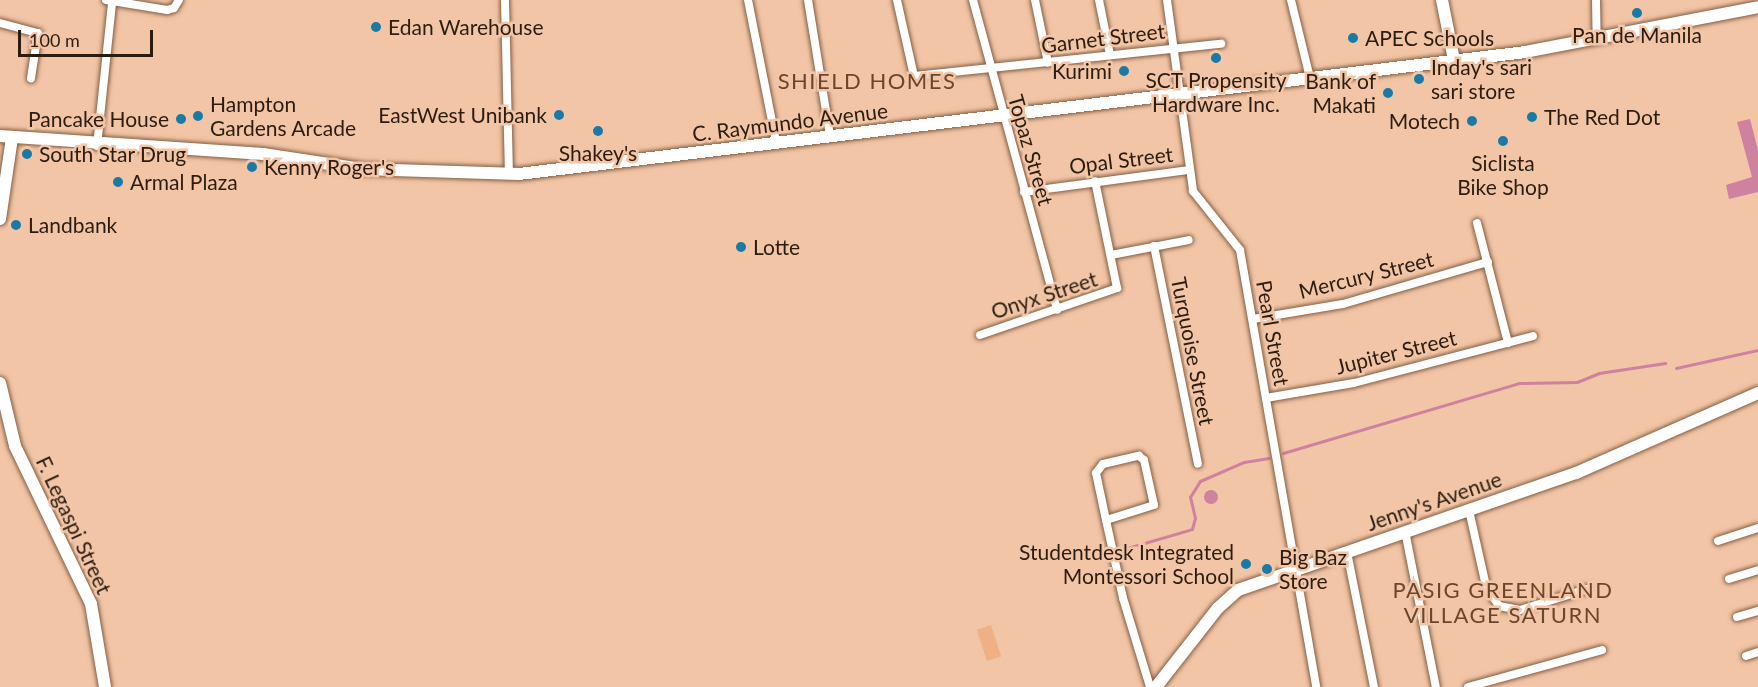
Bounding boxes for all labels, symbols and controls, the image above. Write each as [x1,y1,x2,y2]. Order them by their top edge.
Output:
marker: Pan de Manila [1630,6,1644,20]
place label: Edan Warehouse [388,14,544,40]
scale bar [21,18,156,56]
street label: Garnet Street [1040,18,1166,58]
marker: Edan Warehouse [369,20,383,34]
place label: Pan de Manila [1572,22,1702,48]
place label: APEC Schools [1365,25,1494,51]
text: 100 m [29,29,80,51]
marker: APEC Schools [1346,31,1360,45]
marker: SCT Propensity Hardware Inc. [1209,51,1223,65]
place label: Inday's sari sari store [1431,54,1532,104]
place label: Kurimi [1052,58,1112,84]
marker: Kurimi [1117,64,1131,78]
place label: SCT Propensity Hardware Inc. [1145,67,1287,117]
district label: SHIELD HOMES [778,68,956,94]
place label: Bank of Makati [1305,68,1376,118]
marker: Inday's sari sari store [1412,72,1426,86]
marker: Bank of Makati [1381,86,1395,100]
place label: Hampton Gardens Arcade [210,91,357,141]
street label: Topaz Street [1003,92,1059,208]
street label: C. Raymundo Avenue [690,97,890,147]
place label: EastWest Unibank [378,102,547,128]
place label: The Red Dot [1544,104,1660,130]
place label: Pancake House [28,106,169,132]
marker: EastWest Unibank [552,108,566,122]
place label: Motech [1389,108,1460,134]
marker: Hampton Gardens Arcade [191,109,205,123]
marker: The Red Dot [1525,110,1539,124]
marker: Pancake House [174,112,188,126]
marker: Motech [1465,114,1479,128]
marker: Shakey's [591,124,605,138]
marker: Siclista Bike Shop [1496,134,1510,148]
place label: Shakey's [559,140,637,166]
place label: South Star Drug [39,141,186,167]
street label: Opal Street [1068,141,1174,179]
marker: South Star Drug [20,147,34,161]
place label: Siclista Bike Shop [1457,150,1549,200]
place label: Kenny Roger's [264,154,395,180]
marker: Kenny Roger's [245,160,259,174]
place label: Armal Plaza [130,169,238,195]
marker: Armal Plaza [111,175,125,189]
place label: Landbank [28,212,117,238]
marker: Landbank [9,218,23,232]
place label: Lotte [753,234,800,260]
marker: Lotte [734,240,748,254]
street label: Mercury Street [1296,246,1436,304]
street label: Onyx Street [988,266,1100,324]
street label: Turquoise Street [1166,275,1220,427]
street label: Pearl Street [1251,278,1295,388]
street label: Jupiter Street [1333,325,1459,379]
street label: F. Legaspi Street [31,452,117,598]
street label: Jenny's Avenue [1363,466,1505,536]
place label: Studentdesk Integrated Montessori School [1019,539,1234,589]
place label: Big Baz Store [1279,544,1347,594]
marker: Studentdesk Integrated Montessori School [1239,557,1253,571]
marker: Big Baz Store [1260,562,1274,576]
district label: PASIG GREENLAND VILLAGE SATURN [1392,576,1614,628]

